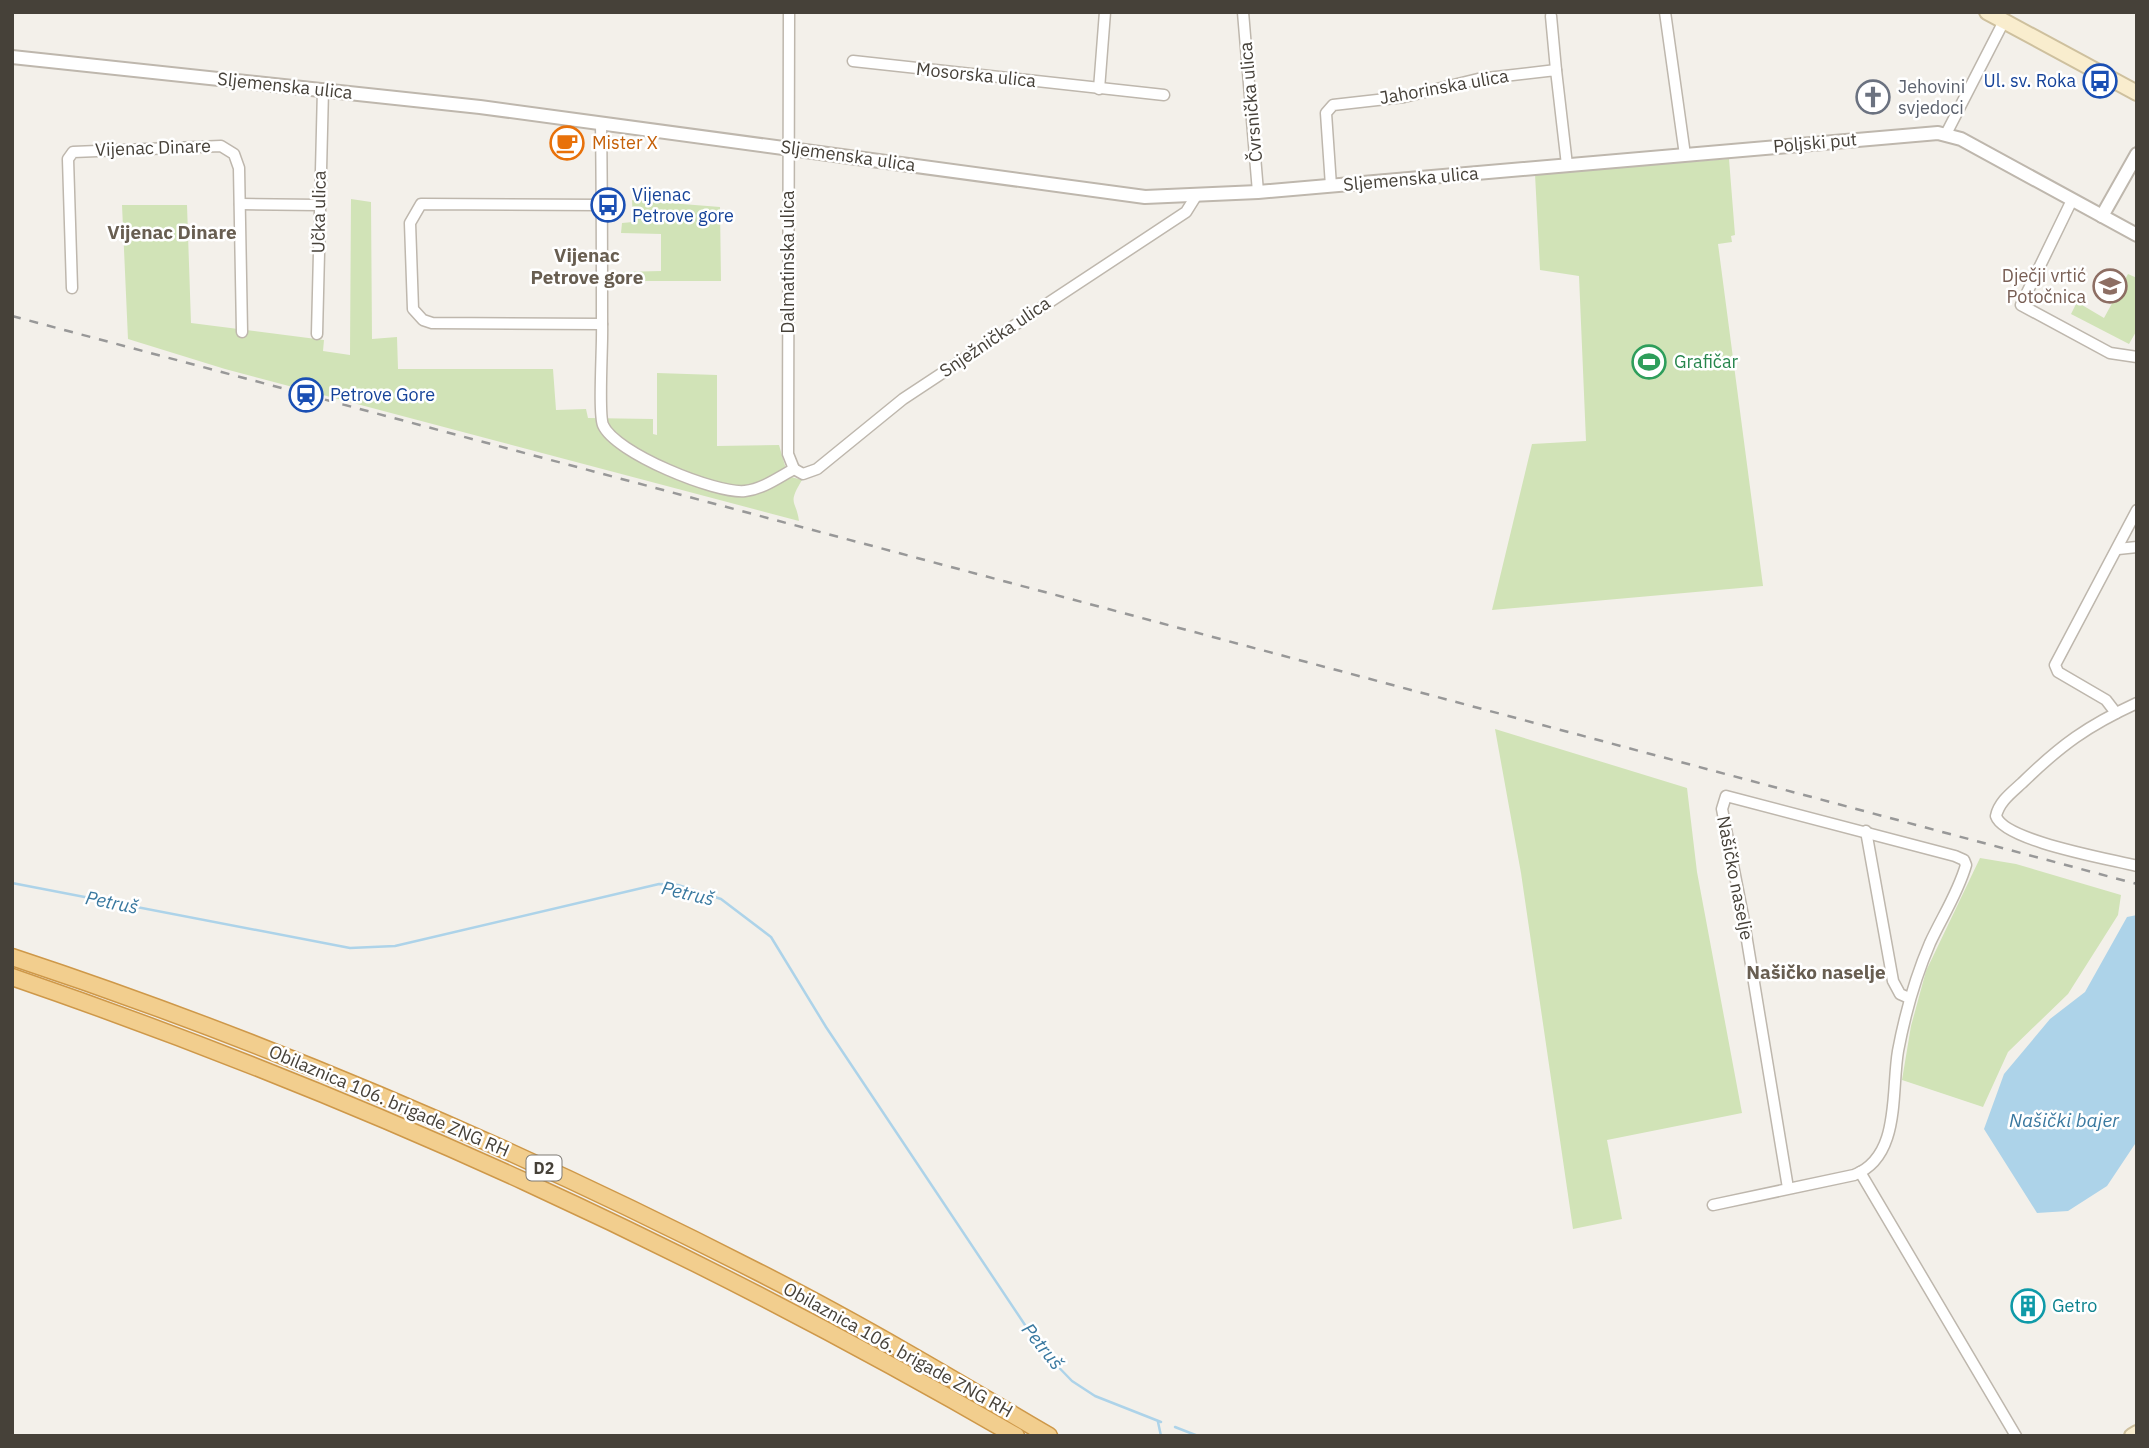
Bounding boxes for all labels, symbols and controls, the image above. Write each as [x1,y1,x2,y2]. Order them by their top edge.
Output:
street label: Čvrsnička ulica [1233,41,1267,163]
street label: Mosorska ulica [915,57,1038,92]
bus stop icon: Ul. sv. Roka [2081,62,2119,100]
street label: Jahorinska ulica [1378,64,1511,109]
street label: Sljemenska ulica [216,67,354,104]
place label: Ul. sv. Roka [1984,69,2076,92]
place label: Jehovini svjedoci [1898,75,1965,119]
church icon: Jehovini svjedoci [1854,78,1892,116]
cafe icon: Mister X [548,124,586,162]
street label: Poljski put [1772,127,1858,158]
place label: Mister X [592,131,658,154]
street label: Vijenac Dinare [95,134,211,161]
street label: Sljemenska ulica [779,135,917,176]
street label: Sljemenska ulica [1342,161,1480,196]
street label: Učka ulica [306,170,331,254]
place label: Vijenac Petrove gore [632,183,734,227]
bus stop icon: Vijenac Petrove gore [589,186,627,224]
street label: Dalmatinska ulica [776,190,799,334]
district label: Vijenac Dinare [107,220,237,244]
district label: Vijenac Petrove gore [531,243,643,289]
place label: Dječji vrtić Potočnica [2002,264,2086,308]
school or university icon: Dječji vrtić Potočnica [2091,267,2129,305]
street label: Snježnička ulica [935,291,1055,382]
sports icon: Grafičar [1630,343,1668,381]
place label: Grafičar [1674,350,1739,373]
station icon: Petrove Gore [287,376,325,414]
place label: Petrove Gore [330,383,435,406]
street label: Našičko naselje [1712,814,1759,942]
water label: Petruš [659,875,717,911]
water label: Petruš [84,885,140,919]
district label: Našičko naselje [1746,960,1886,984]
street label: Obilaznica 106. brigade ZNG RH [265,1039,513,1162]
water label: Našički bajer [2009,1108,2120,1132]
road number: D2 [526,1156,562,1180]
street label: Obilaznica 106. brigade ZNG RH [779,1277,1017,1422]
building icon: Getro [2009,1287,2047,1325]
place label: Getro [2052,1294,2097,1317]
water label: Petruš [1017,1318,1069,1374]

